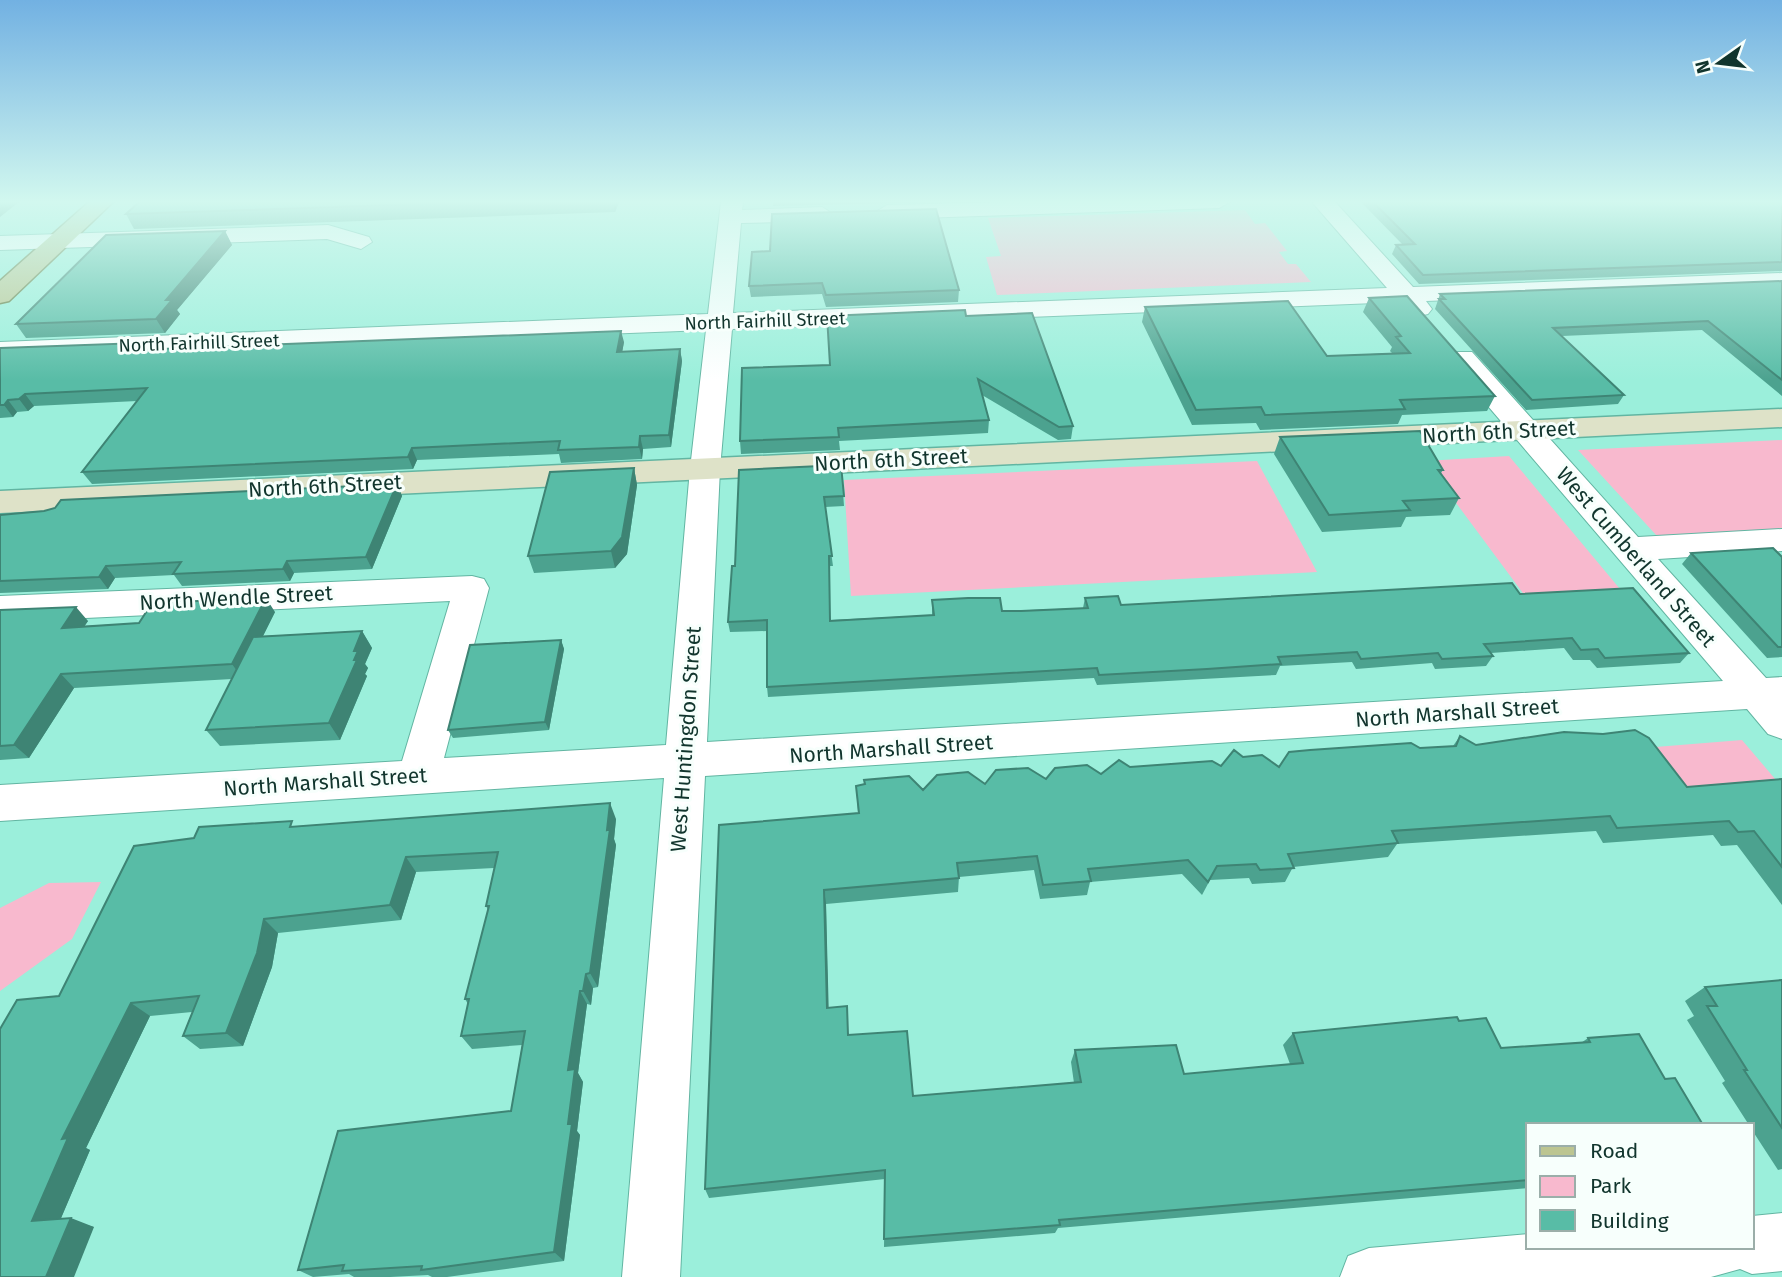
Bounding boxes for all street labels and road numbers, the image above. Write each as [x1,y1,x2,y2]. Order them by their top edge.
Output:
street label: North Fairhill Street [684,307,846,335]
street label: North Fairhill Street [118,329,280,357]
street label: North 6th Street [1422,415,1577,449]
street label: North 6th Street [814,443,969,477]
street label: West Cumberland Street [1551,462,1722,653]
street label: North 6th Street [248,469,403,503]
street label: North Wendle Street [139,580,334,616]
street label: West Huntingdon Street [665,625,707,853]
street label: North Marshall Street [1354,693,1560,733]
street label: North Marshall Street [788,729,994,769]
street label: North Marshall Street [222,762,428,802]

